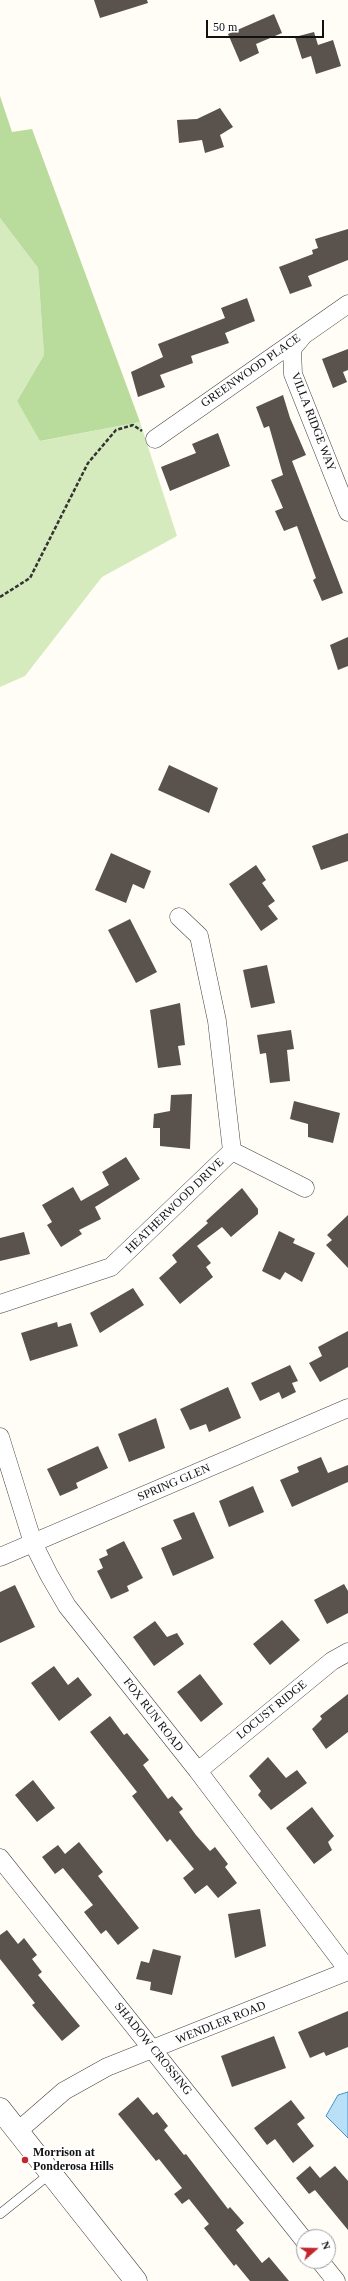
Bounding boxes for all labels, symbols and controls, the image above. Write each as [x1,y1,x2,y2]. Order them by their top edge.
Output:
scale bar [208,12,326,38]
text: 50 m [213,20,237,34]
street label: GREENWOOD PLACE [198,331,304,411]
street label: VILLA RIDGE WAY [287,370,339,474]
street label: HEATHERWOOD DRIVE [123,1155,227,1257]
street label: SPRING GLEN [135,1461,213,1505]
street label: FOX RUN ROAD [120,1675,186,1755]
street label: LOCUST RIDGE [234,1677,310,1743]
street label: WENDLER ROAD [174,1998,268,2048]
street label: SHADOW CROSSING [111,2000,195,2098]
place label: Morrison at Ponderosa Hills [33,2146,114,2174]
marker: Morrison at Ponderosa Hills [20,2155,30,2165]
north arrow [296,2229,336,2269]
text: N [319,2239,333,2251]

